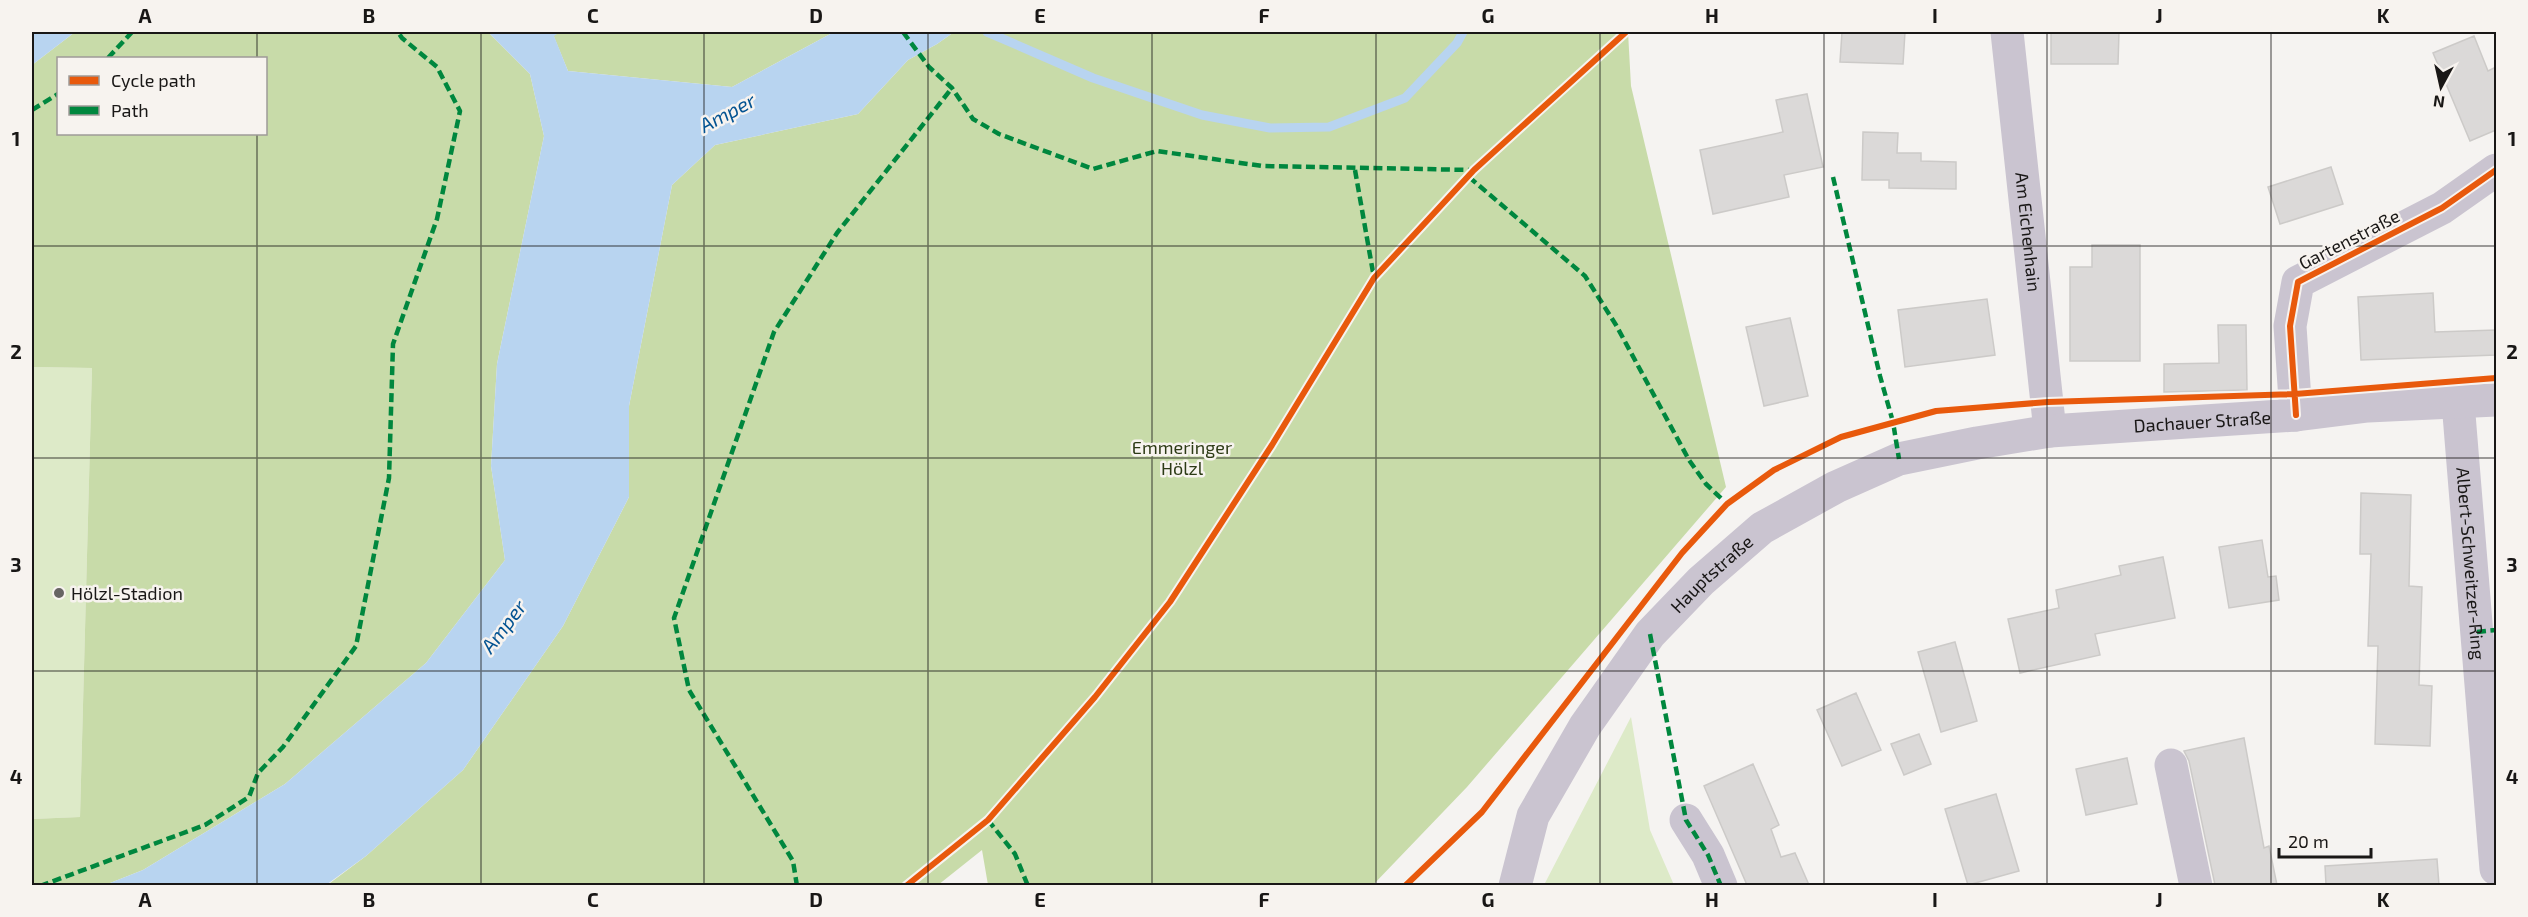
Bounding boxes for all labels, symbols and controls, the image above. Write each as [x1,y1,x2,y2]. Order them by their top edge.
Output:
text: A [138,3,152,27]
text: B [363,3,375,27]
text: C [587,3,599,27]
text: D [809,3,823,27]
text: E [1034,3,1046,27]
text: F [1258,3,1270,27]
text: G [1482,3,1494,27]
text: H [1705,3,1719,27]
text: I [1932,3,1938,27]
text: J [2155,3,2163,27]
text: K [2377,3,2390,27]
legend [57,57,267,135]
north arrow [2411,57,2471,117]
text: Cycle path [111,69,196,91]
water label: Amper [694,87,760,137]
text: N [2432,92,2446,113]
text: Path [111,99,149,121]
text: 1 [12,126,20,150]
text: 1 [2508,126,2516,150]
street label: Am Eichenhain [2011,171,2046,293]
street label: Gartenstraße [2295,204,2403,274]
text: 2 [10,339,22,363]
text: 2 [2506,339,2518,363]
street label: Dachauer Straße [2133,406,2272,437]
park label: Emmeringer Hölzl [1132,436,1232,479]
street label: Albert-Schweitzer-Ring [2452,466,2490,661]
street label: Hauptstraße [1666,530,1757,617]
text: 3 [10,552,22,576]
text: 3 [2506,552,2518,576]
place label: Hölzl-Stadion [71,582,183,604]
marker: Hölzl-Stadion [52,586,66,600]
water label: Amper [475,594,531,658]
text: 4 [10,764,23,788]
text: 4 [2506,764,2519,788]
scale bar [2279,821,2370,859]
text: 20 m [2288,830,2329,852]
text: A [138,887,152,911]
text: B [363,887,375,911]
text: C [587,887,599,911]
text: D [809,887,823,911]
text: E [1034,887,1046,911]
text: F [1258,887,1270,911]
text: G [1482,887,1494,911]
text: H [1705,887,1719,911]
text: I [1932,887,1938,911]
text: J [2155,887,2163,911]
text: K [2377,887,2390,911]

